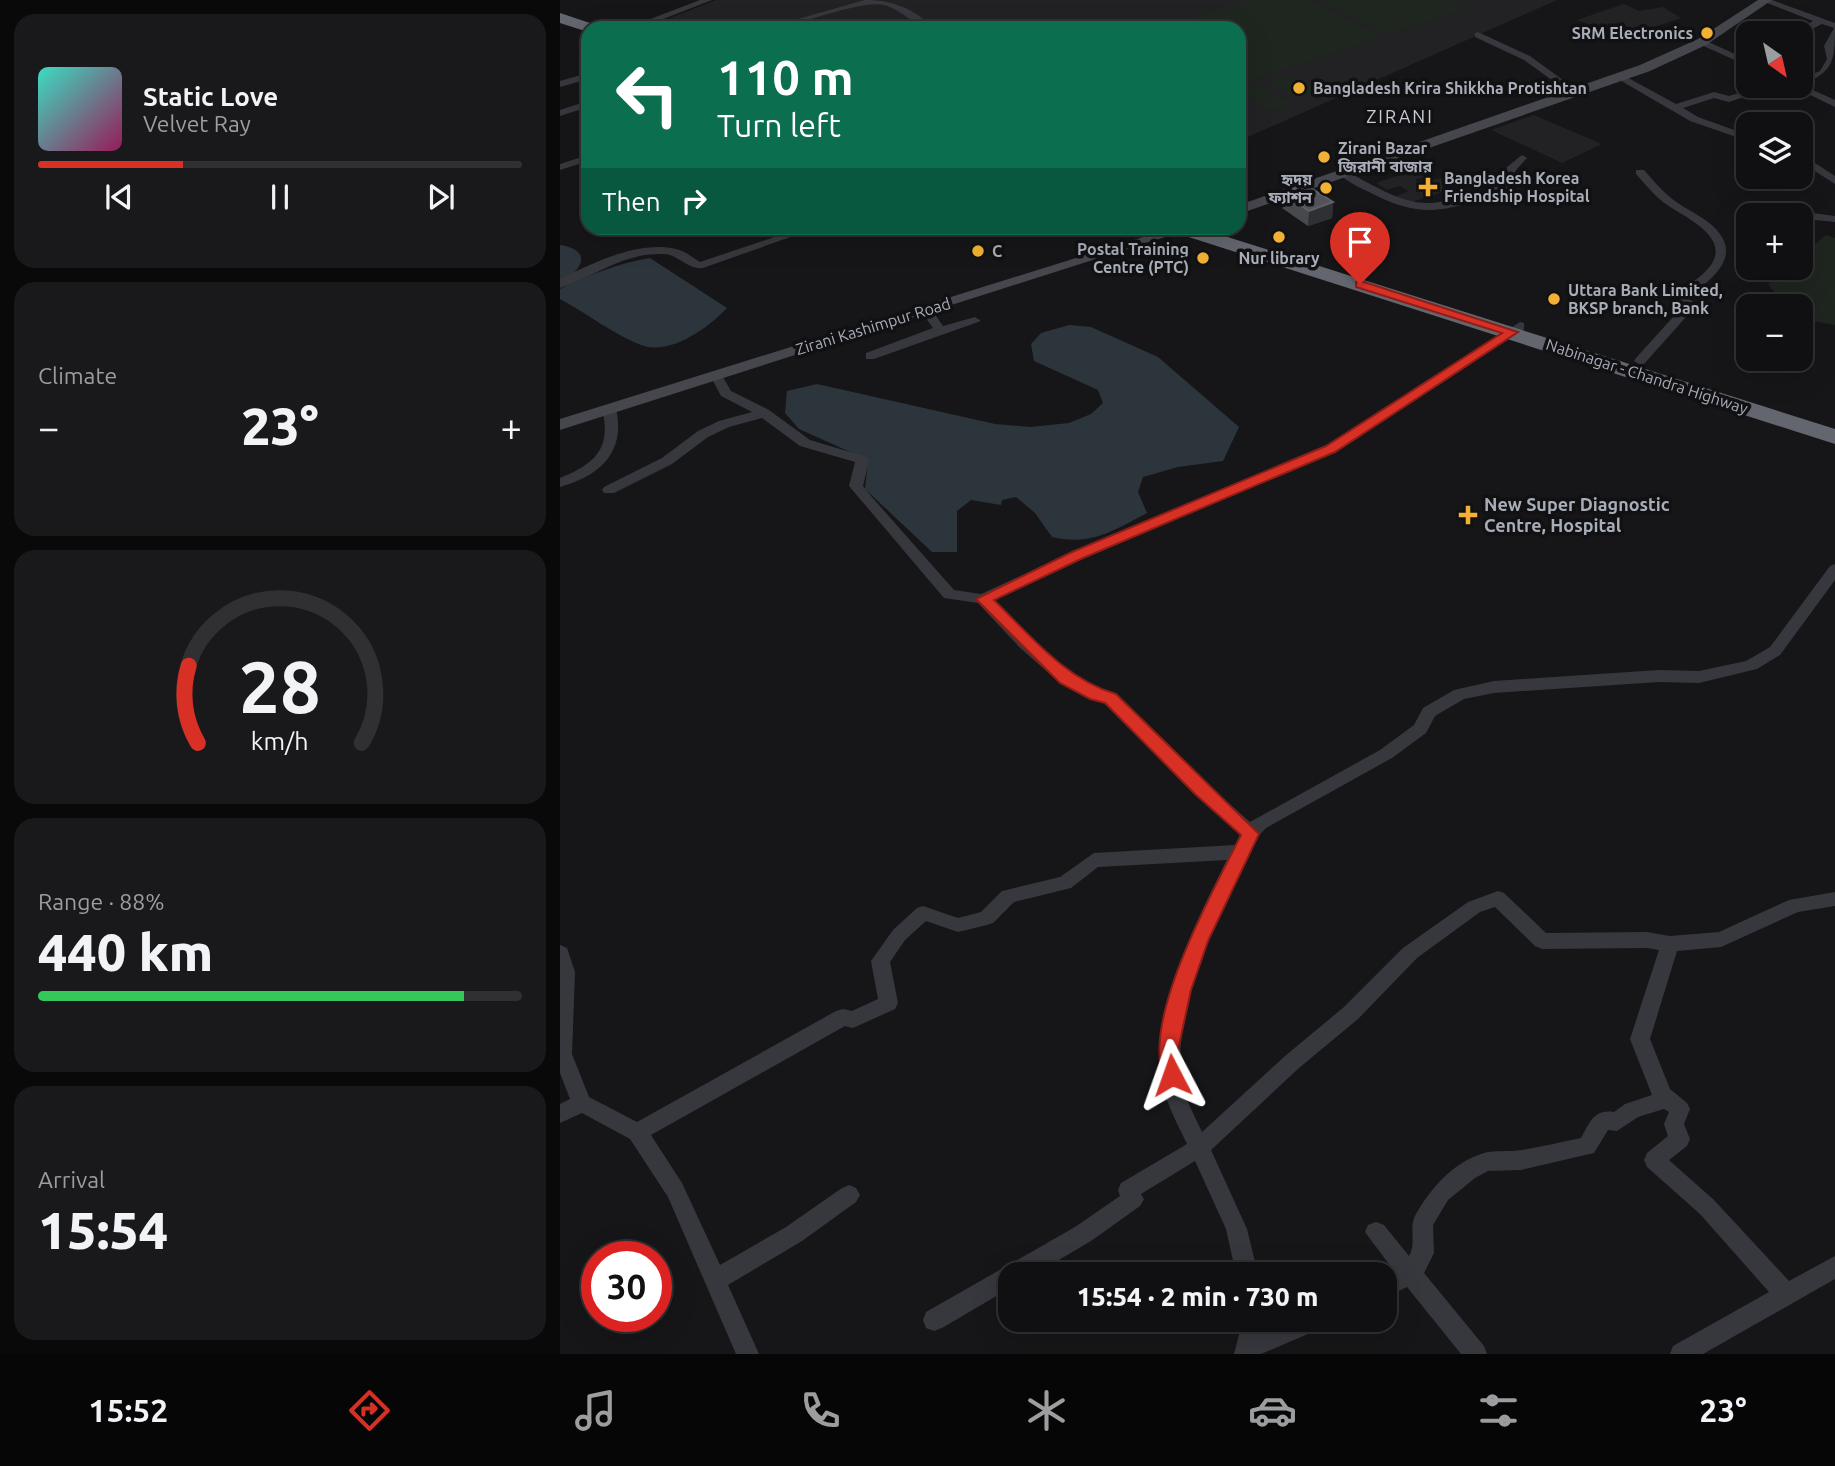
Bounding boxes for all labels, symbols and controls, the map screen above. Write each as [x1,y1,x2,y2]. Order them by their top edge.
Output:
north arrow [1736,21,1813,98]
map controls [1736,21,1813,371]
place label: SRM Electronics [1572,24,1693,42]
marker: SRM Electronics [1699,25,1715,41]
icon: left [602,49,693,140]
text: 110 m [717,49,854,104]
place label: Bangladesh Krira Shikkha Protishtan [1313,79,1587,97]
marker: Bangladesh Krira Shikkha Protishtan [1291,80,1307,96]
text: Static Love [143,82,278,111]
district label: ZIRANI [1366,106,1434,126]
text: Turn left [717,107,841,143]
text: Velvet Ray [143,111,251,136]
button: layers [1736,112,1813,189]
place label: Zirani Bazar জিরানী বাজার [1337,139,1433,175]
marker: Zirani Bazar জিরানী বাজার [1316,149,1332,165]
place label: Bangladesh Korea Friendship Hospital [1444,169,1590,205]
place label: হৃদয় ফ্যাশন [1267,170,1313,206]
marker: Bangladesh Korea Friendship Hospital [1418,177,1438,197]
icon: previous [100,178,138,216]
icon: pause [261,178,299,216]
icon: next [422,178,460,216]
marker: হৃদয় ফ্যাশন [1318,180,1334,196]
icon: right [675,182,713,220]
text: Then [602,187,661,216]
button: + [1736,203,1813,280]
pin [1330,212,1390,284]
icon: arrive [1341,223,1379,261]
marker: Nur library [1271,229,1287,245]
place label: Postal Training Centre (PTC) [1077,240,1189,277]
place label: C [992,242,1002,260]
marker: C [970,243,986,259]
place label: Nur library [1238,249,1320,267]
marker: Postal Training Centre (PTC) [1195,250,1211,266]
place label: Uttara Bank Limited, BKSP branch, Bank [1568,281,1723,317]
marker: Uttara Bank Limited, BKSP branch, Bank [1546,291,1562,307]
street label: Zirani Kashimpur Road [793,294,953,358]
button: − [1736,294,1813,371]
street label: Nabinagar - Chandra Highway [1544,335,1750,417]
text: Climate [38,363,117,388]
text: 23° [241,397,319,455]
text: − [38,406,59,448]
text: + [501,406,522,448]
place label: New Super Diagnostic Centre, Hospital [1484,494,1670,535]
marker: New Super Diagnostic Centre, Hospital [1458,505,1478,525]
text: 28 [239,645,321,727]
text: km/h [251,727,309,755]
text: Range · 88% [38,889,165,914]
text: 440 km [38,923,213,981]
position arrow [1135,1038,1209,1112]
text: Arrival [38,1167,105,1192]
text: 15:54 [38,1201,168,1259]
speed limit sign: 30 [581,1241,672,1332]
text: 15:54 · 2 min · 730 m [1077,1282,1318,1311]
icon: directions [345,1386,394,1435]
icon: music [571,1386,620,1435]
icon: phone [796,1386,845,1435]
icon: climate [1022,1386,1071,1435]
icon: car [1248,1386,1297,1435]
icon: filters [1474,1386,1523,1435]
text: 15:52 [88,1392,168,1428]
text: 23° [1699,1392,1747,1428]

